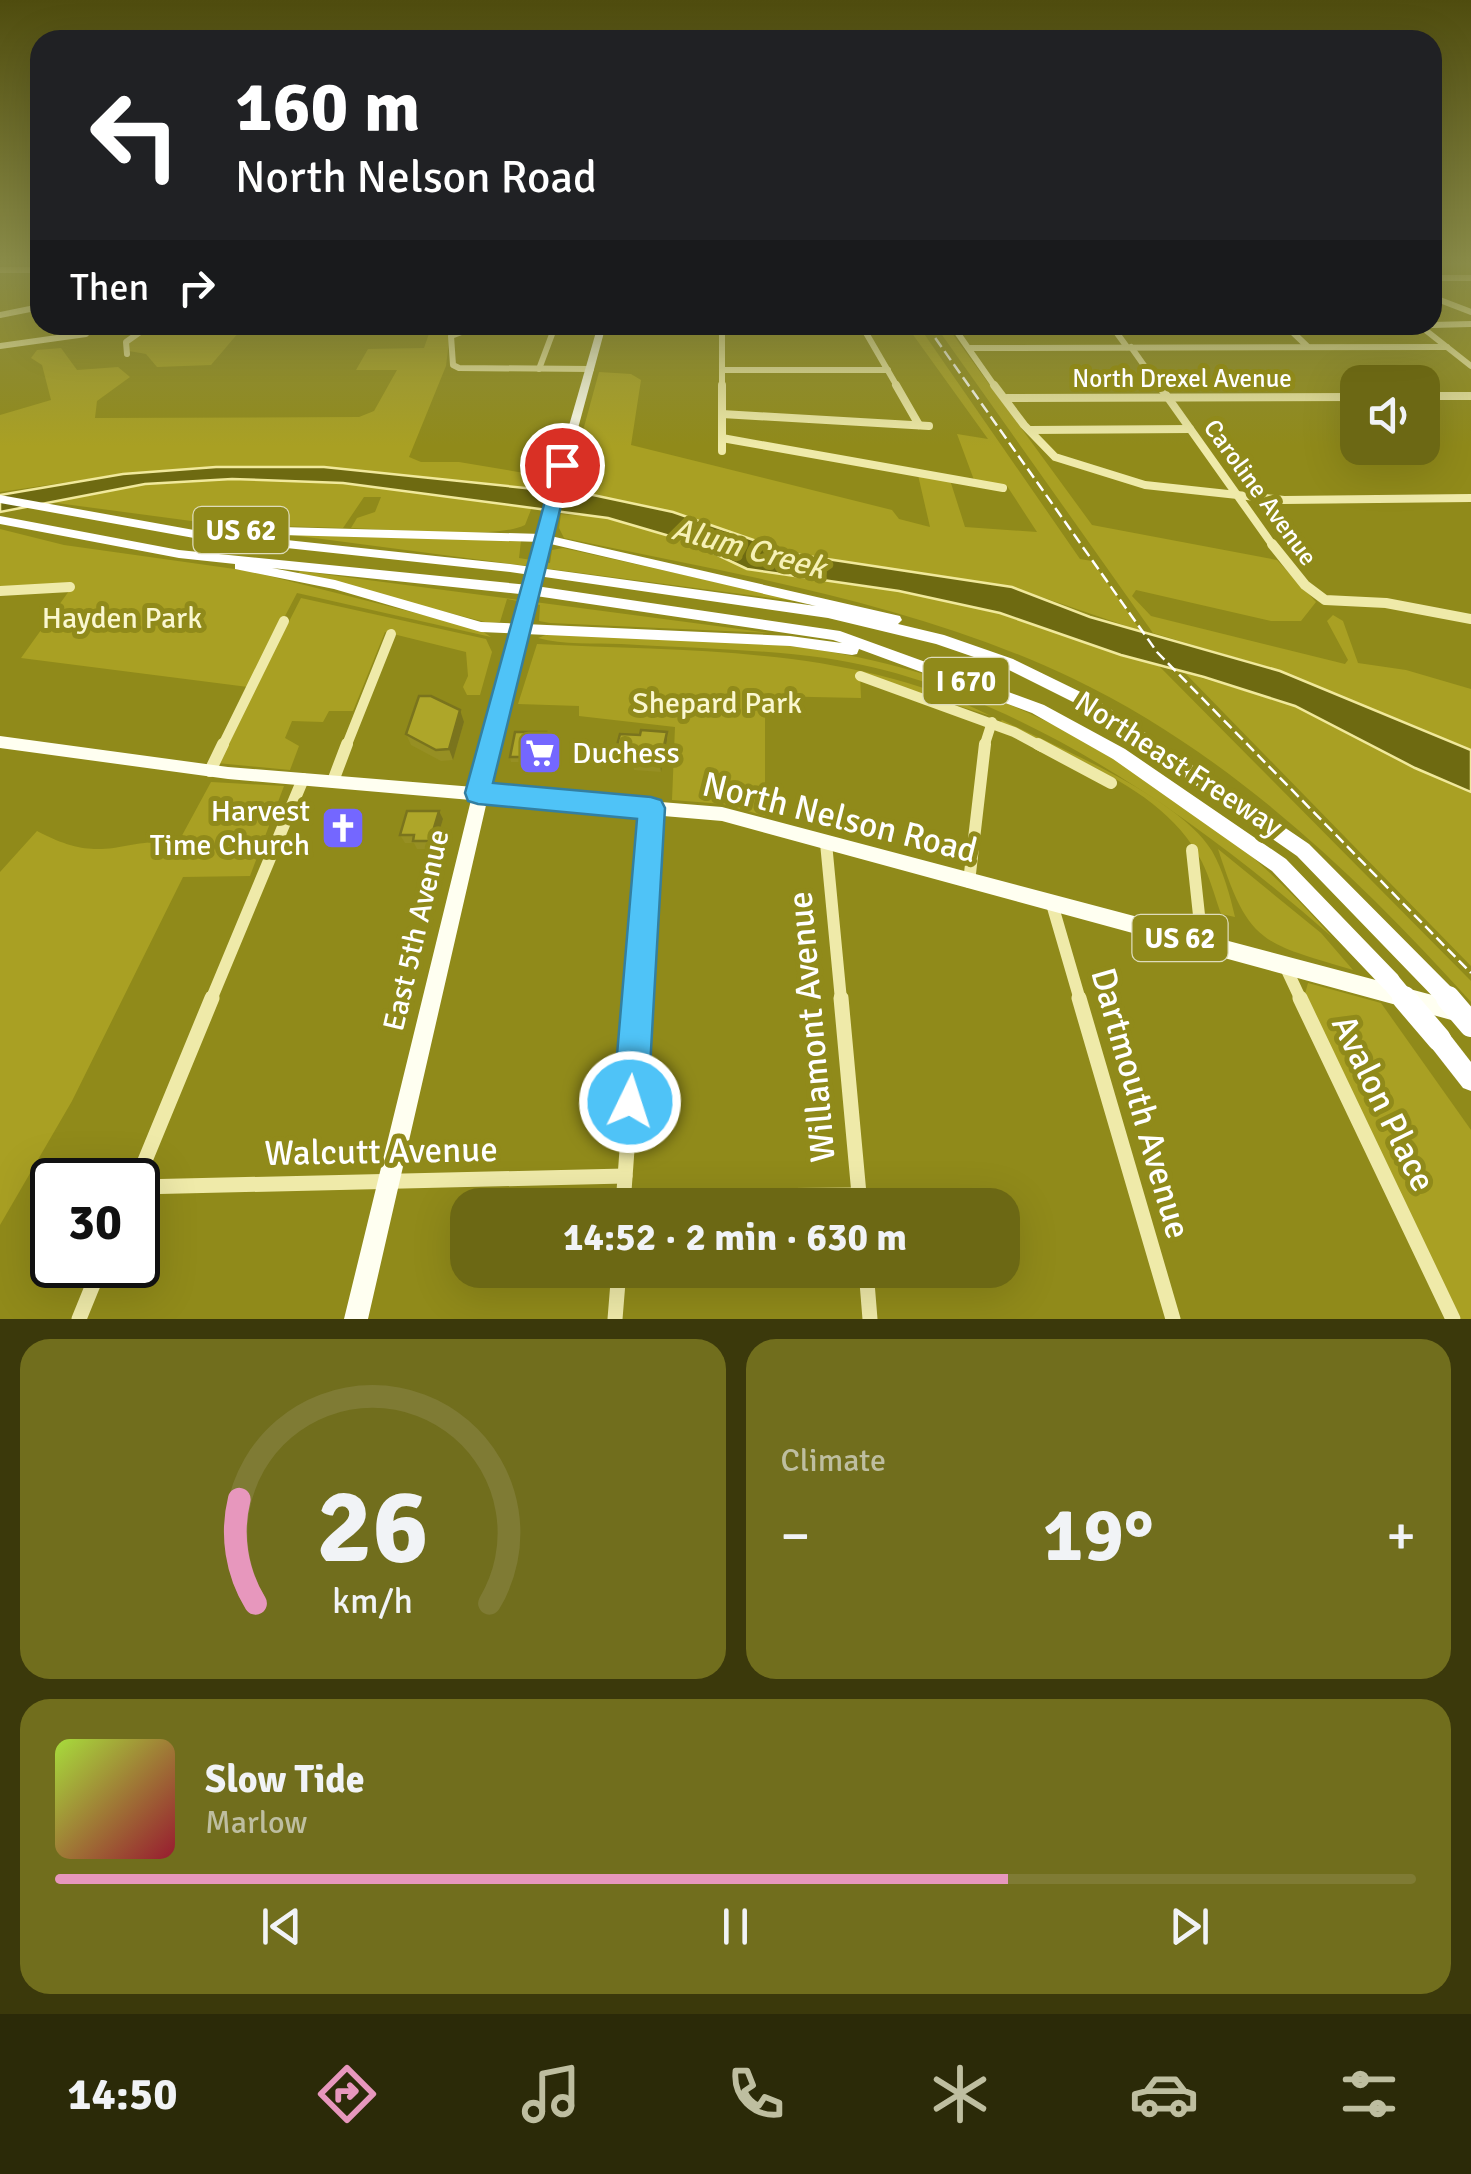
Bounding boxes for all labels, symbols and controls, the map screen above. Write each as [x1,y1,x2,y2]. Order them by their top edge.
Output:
text: 160 m [235,64,420,150]
icon: left [70,70,200,200]
text: North Nelson Road [235,150,597,205]
icon: right [169,260,224,315]
text: Then [70,264,149,311]
street label: North Drexel Avenue [1072,363,1292,394]
map controls [1340,365,1440,465]
button: sound [1340,365,1440,465]
street label: Caroline Avenue [1197,413,1324,571]
pin [520,423,605,508]
icon: arrive [535,438,590,493]
road number: US 62 [194,507,288,553]
water label: Alum Creek [668,509,833,588]
park label: Hayden Park [42,600,202,637]
road number: I 670 [924,658,1008,704]
street label: Northeast Freeway [1068,683,1290,845]
park label: Shepard Park [632,685,802,722]
supermarket icon: Duchess [517,730,563,776]
place label: Duchess [572,735,680,772]
street label: North Nelson Road [698,763,982,872]
place label: Harvest Time Church [150,793,310,864]
church icon: Harvest Time Church [320,805,366,851]
street label: East 5th Avenue [375,826,458,1034]
street label: Willamont Avenue [778,890,845,1164]
road number: US 62 [1132,915,1228,961]
street label: Dartmouth Avenue [1081,963,1200,1243]
street label: Avalon Place [1322,1008,1445,1198]
position arrow [578,1050,682,1154]
street label: Walcutt Avenue [264,1128,498,1175]
speed limit sign: 30 [30,1158,160,1288]
text: 14:52 · 2 min · 630 m [563,1214,907,1261]
text: Climate [781,1441,886,1480]
text: 26 [317,1463,429,1591]
text: 19° [1043,1489,1154,1582]
text: − [781,1502,810,1570]
text: + [1386,1502,1416,1570]
text: km/h [332,1579,413,1623]
text: Slow Tide [205,1756,365,1803]
text: Marlow [205,1803,307,1842]
icon: previous [254,1899,309,1954]
icon: pause [708,1899,763,1954]
icon: next [1162,1899,1217,1954]
icon: directions [312,2059,382,2129]
icon: music [516,2059,586,2129]
icon: phone [721,2059,791,2129]
icon: climate [925,2059,995,2129]
icon: car [1129,2059,1199,2129]
icon: filters [1334,2059,1404,2129]
text: 14:50 [67,2067,178,2122]

